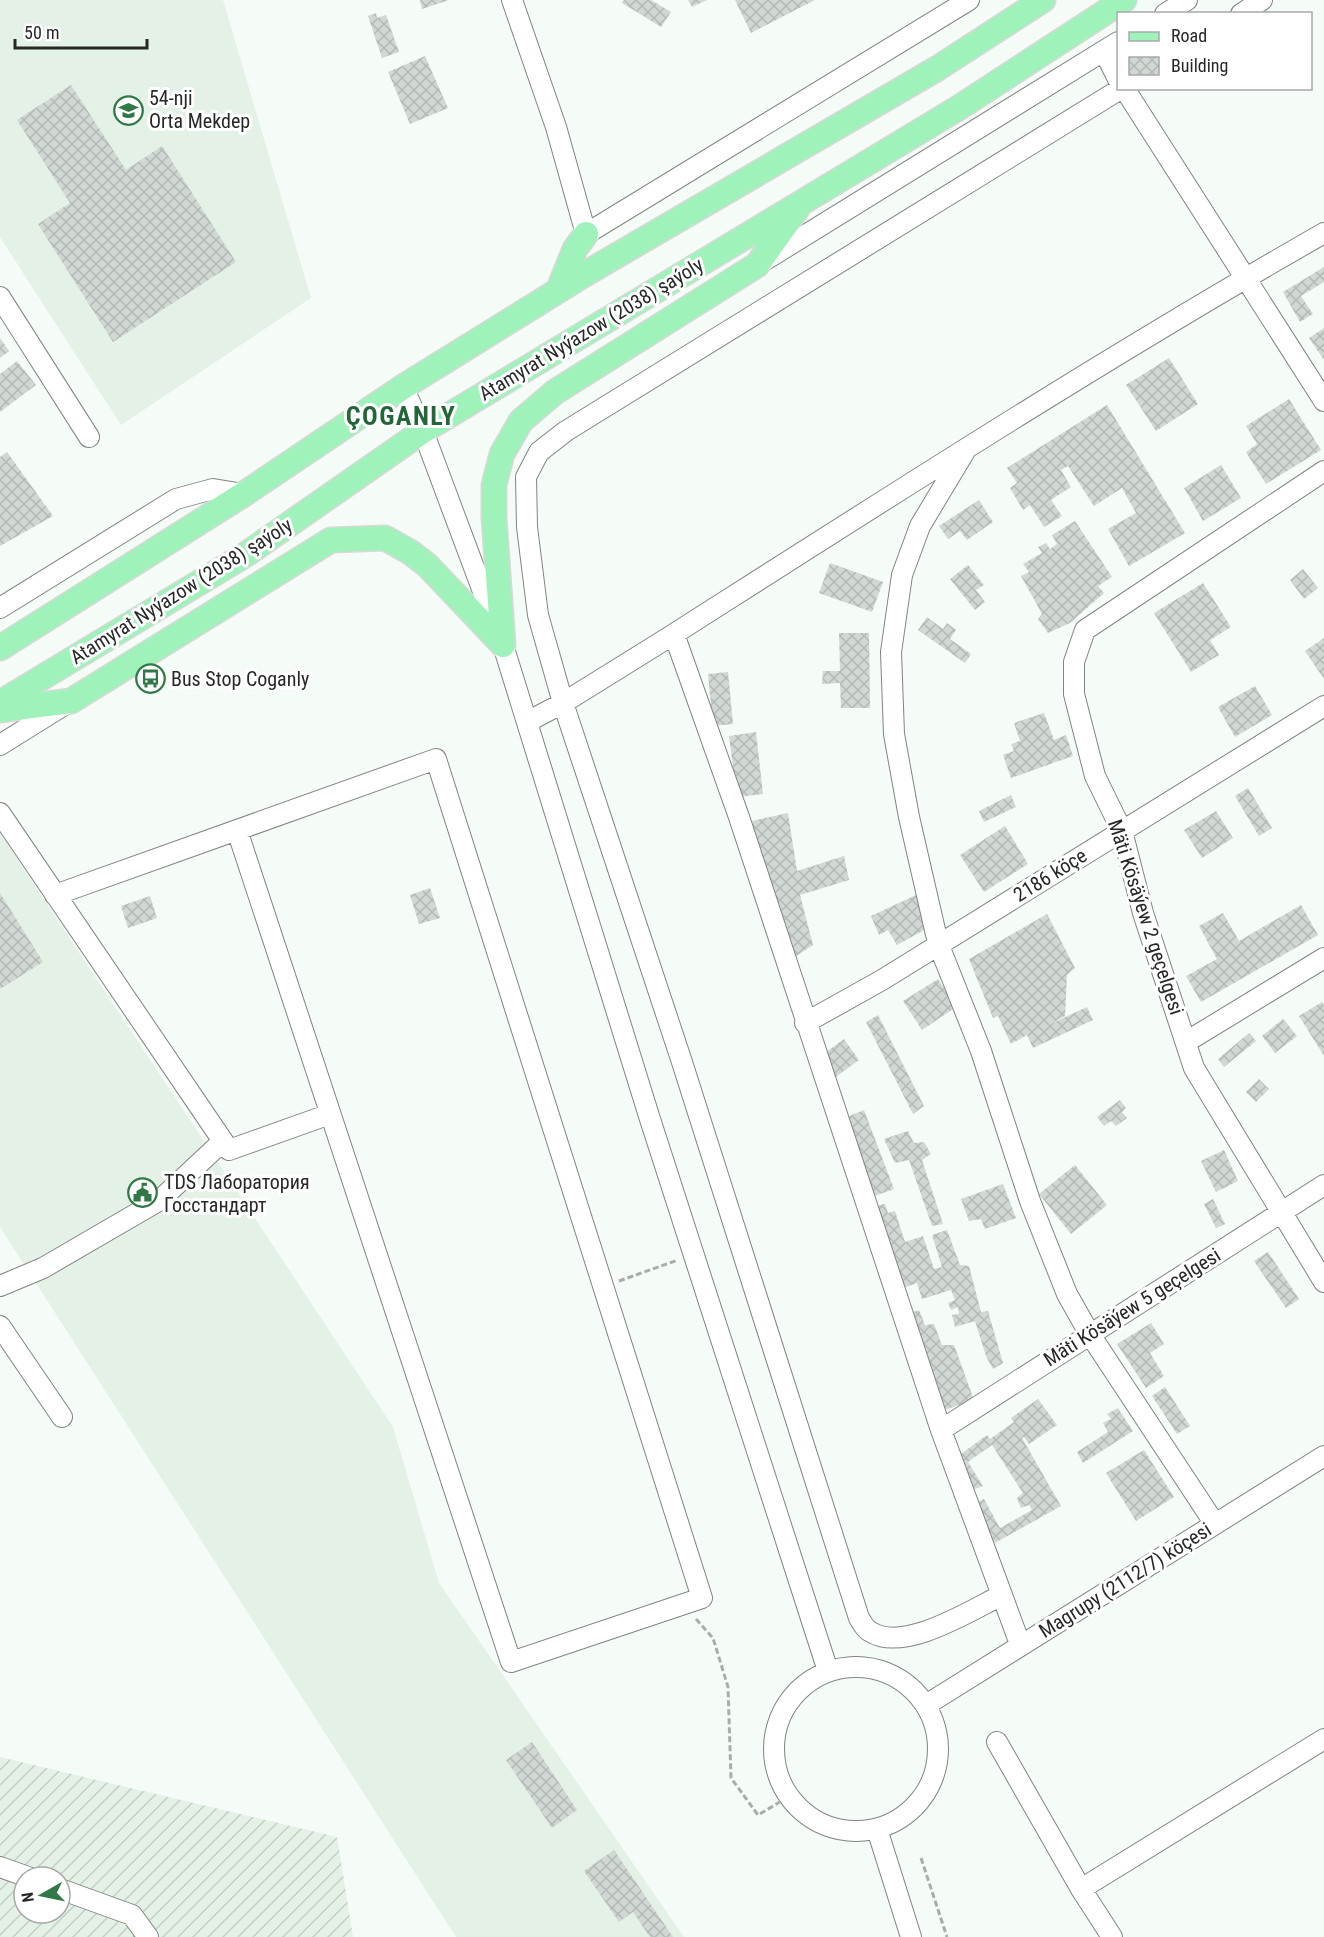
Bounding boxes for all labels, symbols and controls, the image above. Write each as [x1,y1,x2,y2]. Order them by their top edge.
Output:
scale bar [15,12,147,50]
legend [1117,12,1312,90]
text: 50 m [24,22,59,43]
text: Road [1171,25,1207,46]
text: Building [1171,55,1228,76]
place label: 54-nji Orta Mekdep [149,86,250,133]
school or university icon: 54-nji Orta Mekdep [112,94,144,126]
street label: Atamyrat Nyýazow (2038) şaýoly [475,252,707,406]
district label: ÇOGANLY [346,401,456,431]
street label: Atamyrat Nyýazow (2038) şaýoly [66,513,296,669]
bus stop icon: Bus Stop Coganly [134,663,166,695]
place label: Bus Stop Coganly [171,667,309,691]
street label: Mäti Kösäýew 2 geçelgesi [1103,816,1189,1018]
street label: 2186 köçe [1009,843,1091,907]
place label: TDS Лаборатория Госстандарт [164,1170,310,1217]
public building icon: TDS Лаборатория Госстандарт [127,1177,159,1209]
street label: Mäti Kösäýew 5 geçelgesi [1039,1243,1225,1371]
street label: Magrupy (2112/7) köçesi [1035,1517,1215,1643]
north arrow [12,1865,72,1925]
text: N [18,1891,38,1904]

